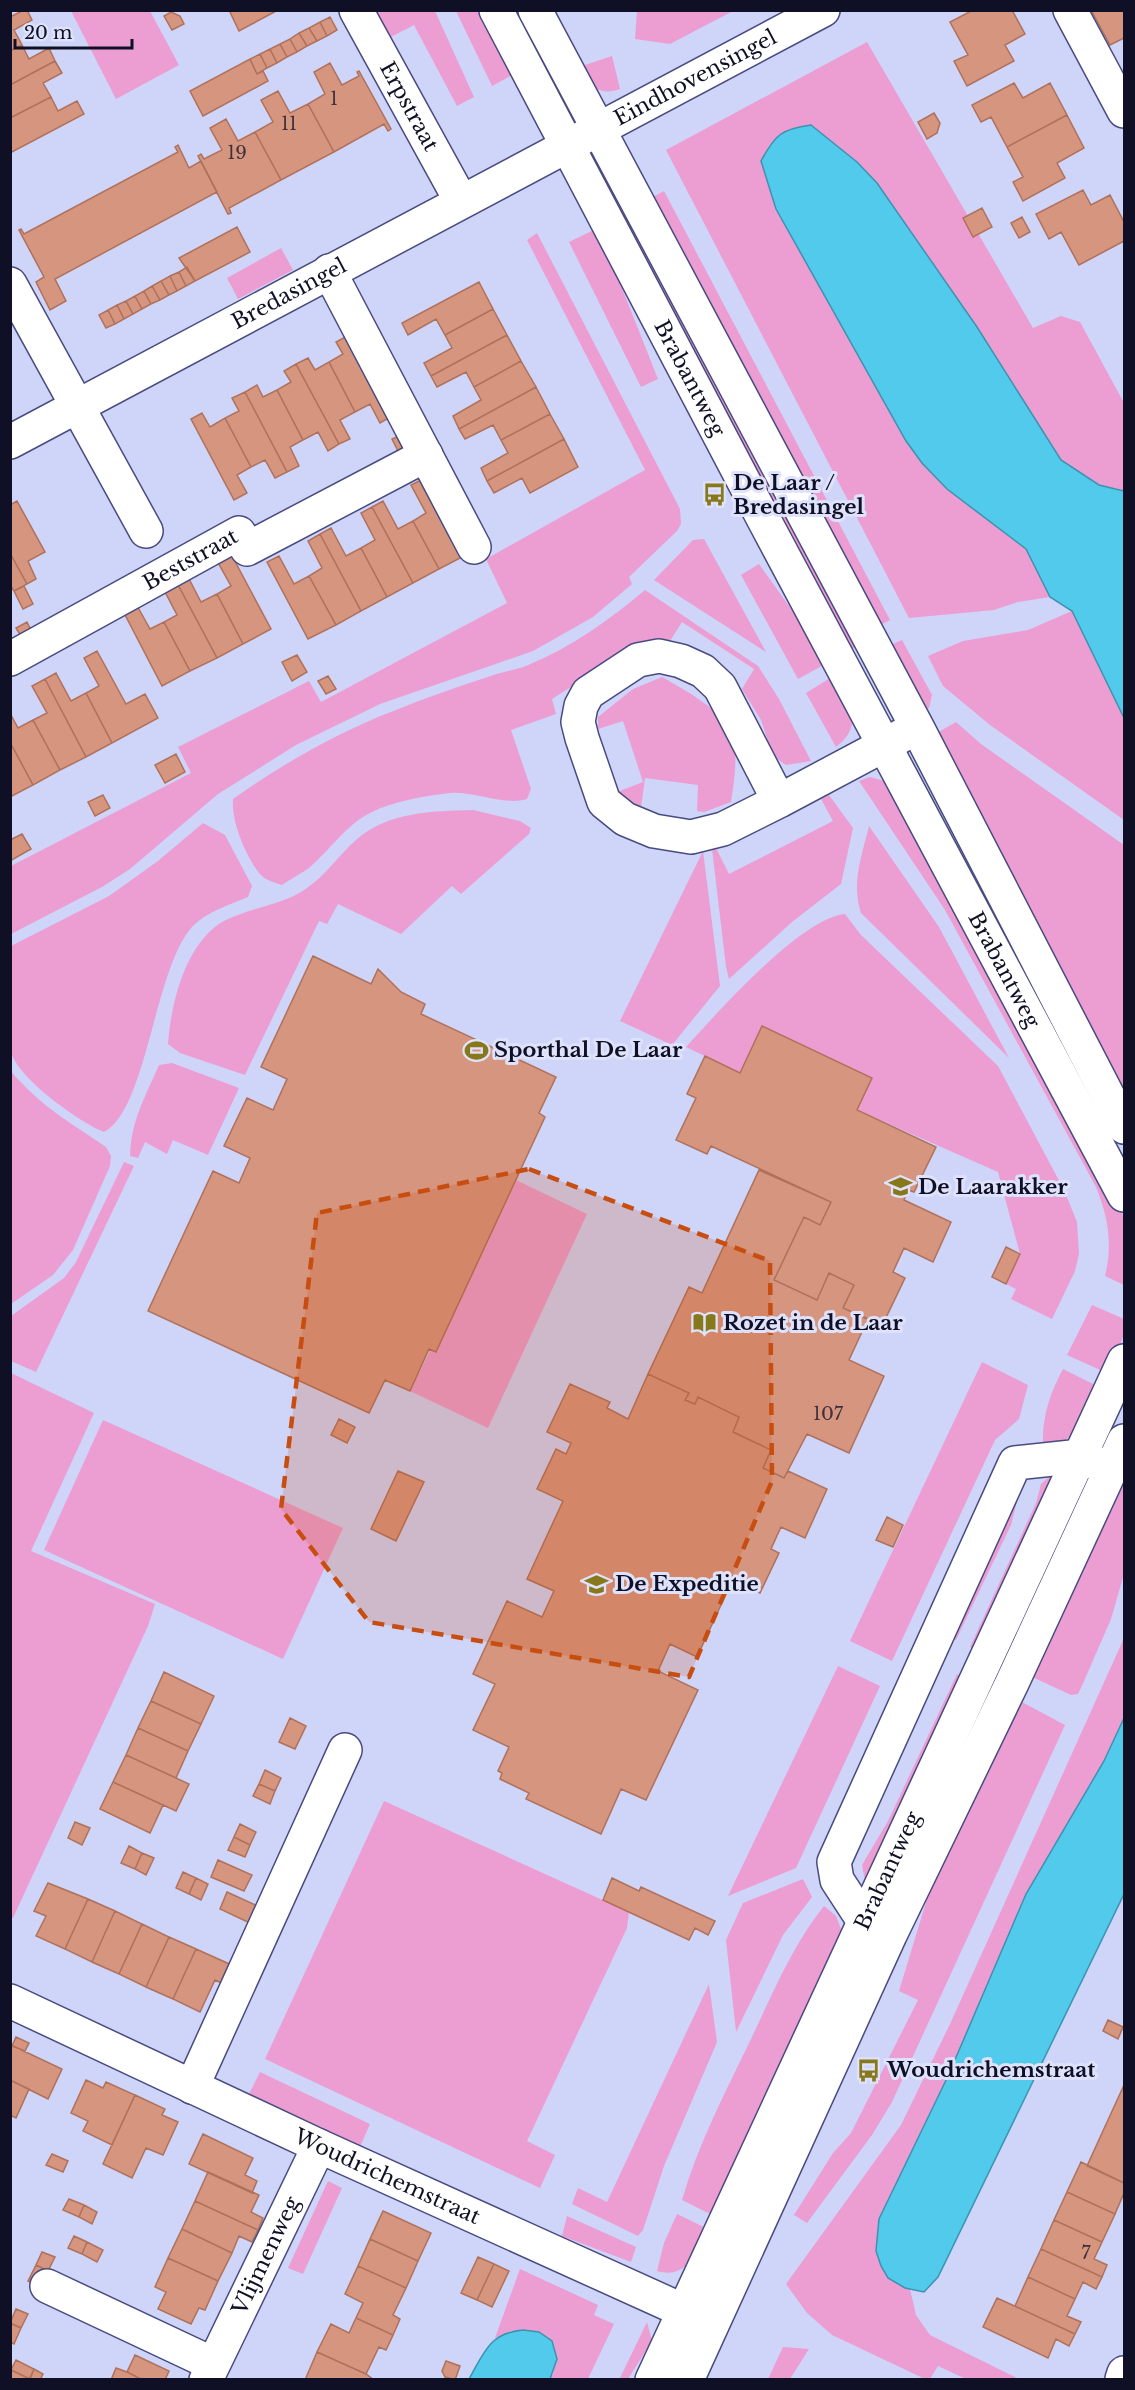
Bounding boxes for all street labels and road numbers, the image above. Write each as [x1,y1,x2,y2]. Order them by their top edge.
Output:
street label: Eindhovensingel [610,24,781,132]
street label: Erpstraat [374,57,444,156]
street label: Bredasingel [227,253,351,335]
street label: Brabantweg [648,316,731,441]
street label: Beststraat [138,523,243,596]
street label: Brabantweg [962,907,1046,1033]
street label: Brabantweg [849,1807,927,1934]
street label: Woudrichemstraat [289,2123,484,2230]
street label: Vlijmenweg [226,2192,306,2320]

